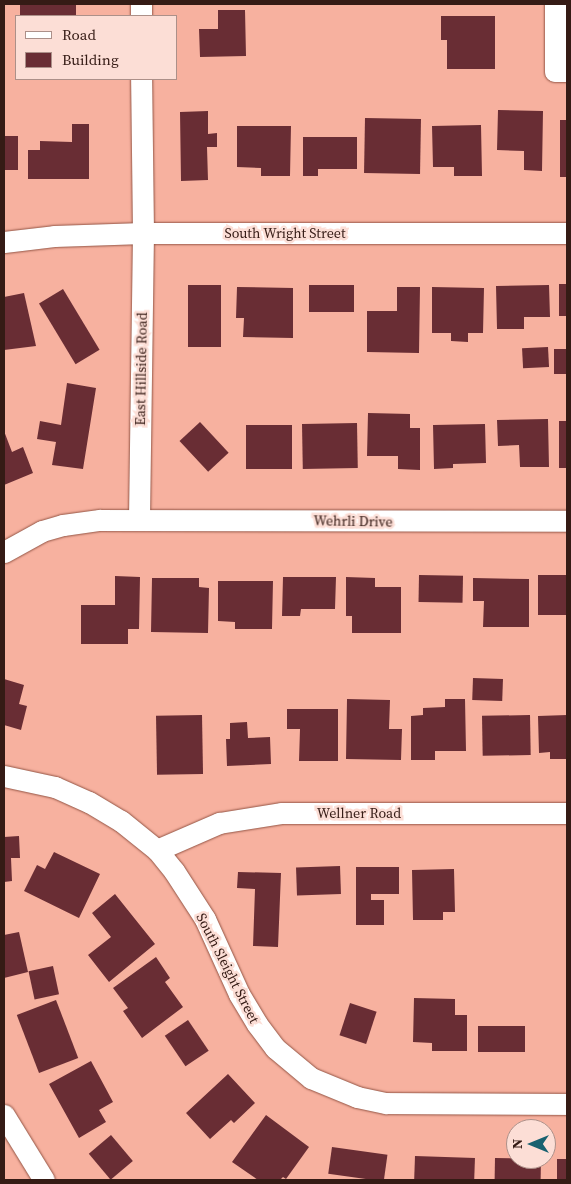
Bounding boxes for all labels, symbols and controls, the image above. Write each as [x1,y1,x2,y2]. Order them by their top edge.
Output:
legend [15,15,178,80]
text: Road [62,24,96,45]
text: Building [62,49,119,70]
street label: South Wright Street [224,225,346,241]
street label: East Hillside Road [132,312,150,426]
street label: Wehrli Drive [313,512,393,530]
street label: Wellner Road [317,805,401,821]
street label: South Sleight Street [193,910,263,1026]
north arrow [506,1119,556,1169]
text: N [507,1139,527,1149]

